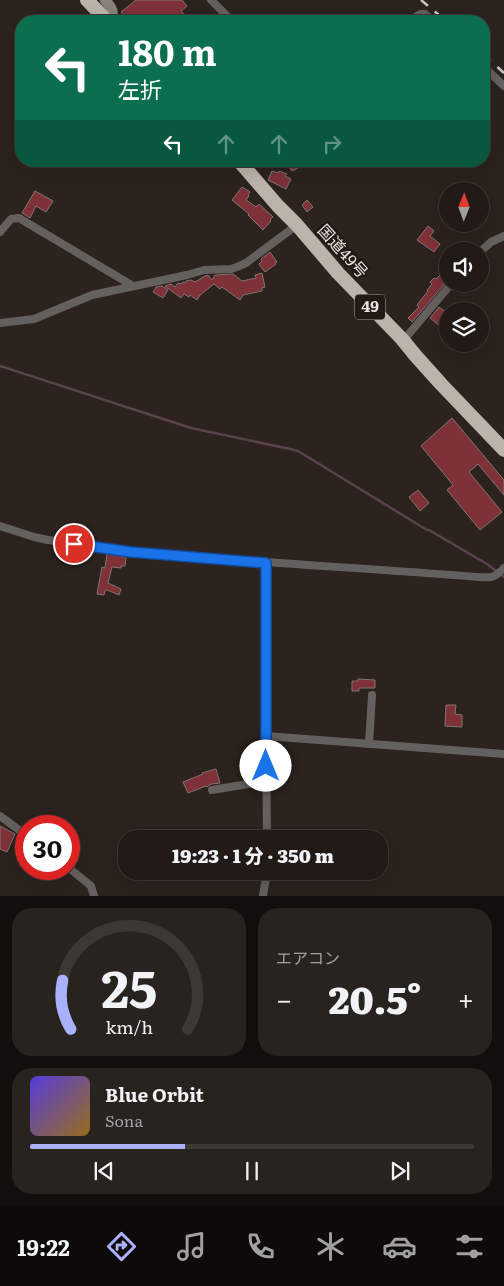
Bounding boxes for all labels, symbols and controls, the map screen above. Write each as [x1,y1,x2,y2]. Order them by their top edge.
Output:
text: 180 m [118,25,217,77]
icon: left [35,35,100,100]
text: 左折 [118,72,162,105]
icon: left [159,130,187,158]
icon: ahead [212,130,240,158]
icon: ahead [265,130,293,158]
icon: right [318,130,346,158]
north arrow [439,182,489,232]
map controls [439,182,489,352]
street label: 国道49号 [313,218,374,283]
button: sound [439,242,489,292]
road number: 49 [355,294,385,320]
button: layers [439,302,489,352]
pin [53,523,95,565]
icon: arrive [60,530,88,558]
position arrow [239,739,291,791]
speed limit sign: 30 [15,815,80,880]
text: 19:23 · 1 分 · 350 m [172,841,334,869]
text: エアコン [276,945,340,969]
text: 25 [101,947,157,1024]
text: 20.5° [328,969,422,1026]
text: − [276,977,292,1019]
text: + [458,977,474,1019]
text: km/h [105,1013,153,1040]
text: Blue Orbit [105,1080,204,1108]
text: Sona [105,1108,143,1132]
icon: previous [90,1157,118,1185]
icon: pause [238,1157,266,1185]
icon: next [386,1157,414,1185]
icon: directions [104,1229,139,1264]
icon: music [174,1229,209,1264]
icon: phone [243,1229,278,1264]
icon: climate [313,1229,348,1264]
icon: car [382,1229,417,1264]
icon: filters [452,1229,487,1264]
text: 19:22 [17,1230,70,1263]

